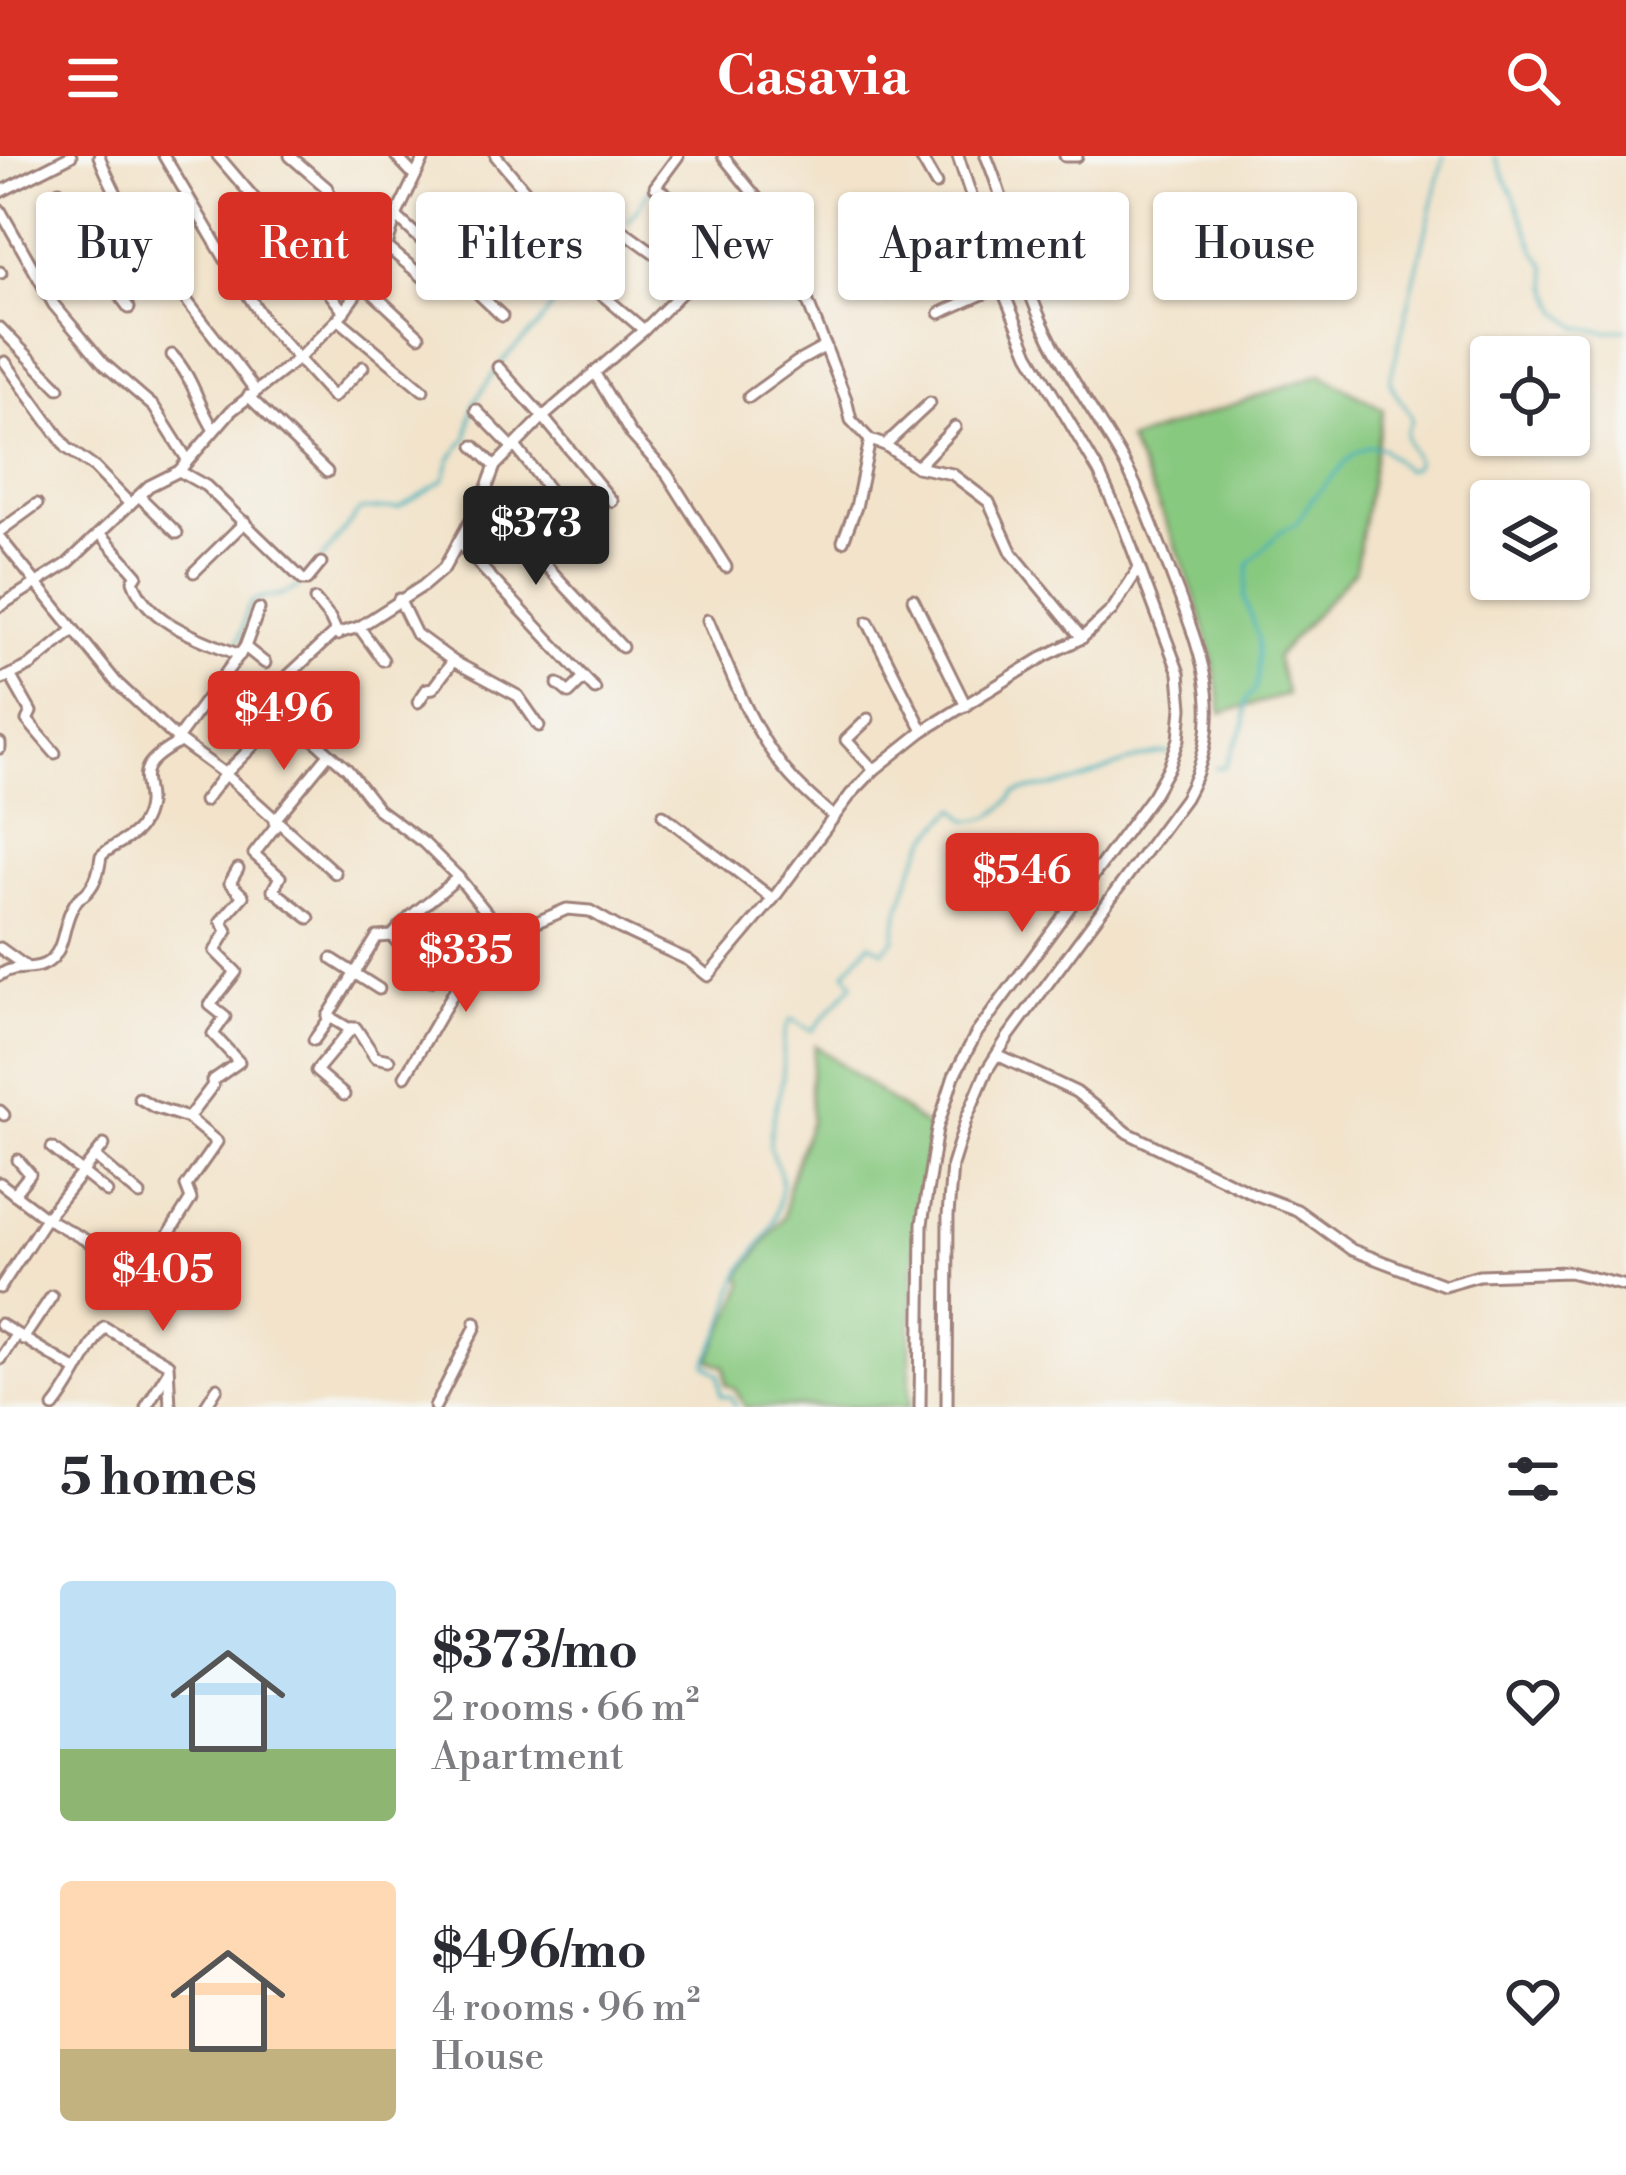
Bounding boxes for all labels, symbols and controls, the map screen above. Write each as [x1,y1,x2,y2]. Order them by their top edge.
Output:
text: Casavia [717,44,909,112]
icon: menu [60,45,126,111]
icon: search [1500,45,1566,111]
chip: Buy [36,192,194,300]
chip: Rent [218,192,392,300]
chip: Filters [416,192,625,300]
chip: New [649,192,814,300]
chip: Apartment [838,192,1129,300]
chip: House [1153,192,1357,300]
map controls [1470,336,1590,600]
button: locate [1470,336,1590,456]
button: layers [1470,480,1590,600]
pin: $373 [465,486,607,588]
text: $373 [490,500,582,549]
pin: $496 [213,671,355,773]
text: $496 [235,685,333,734]
pin: $546 [951,833,1093,935]
text: $546 [973,847,1071,896]
pin: $335 [395,913,537,1015]
text: $335 [419,927,513,976]
pin: $405 [92,1232,234,1334]
text: $405 [112,1246,214,1295]
icon: filters [1500,1446,1566,1512]
text: 5 homes [60,1447,257,1511]
text: $373/mo [432,1620,638,1684]
icon: home [156,1629,300,1773]
icon: heart [1500,1668,1566,1734]
text: 2 rooms · 66 m² [432,1684,699,1733]
text: Apartment [432,1733,624,1782]
text: $496/mo [432,1920,647,1984]
icon: home [156,1929,300,2073]
icon: heart [1500,1968,1566,2034]
text: 4 rooms · 96 m² [432,1984,700,2033]
text: House [432,2033,544,2082]

